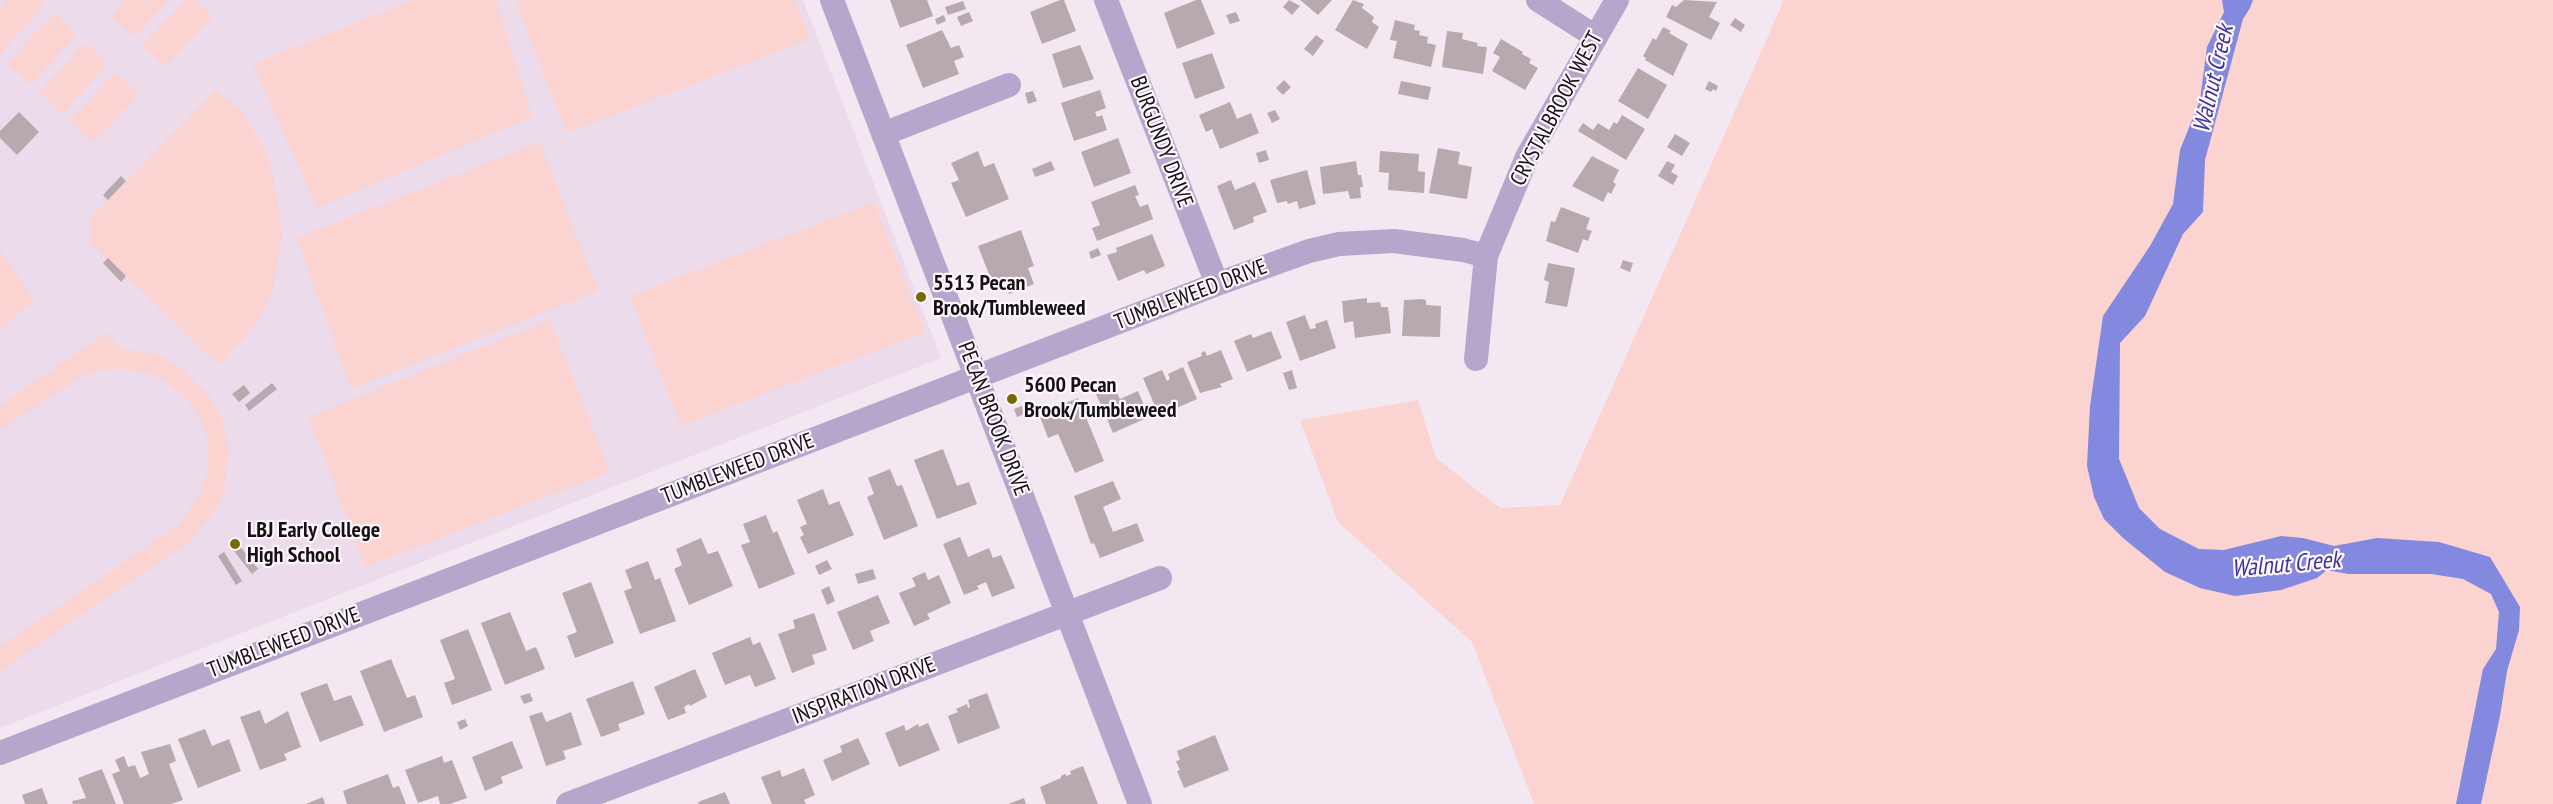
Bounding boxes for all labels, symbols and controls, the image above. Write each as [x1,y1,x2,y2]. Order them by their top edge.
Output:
water label: Walnut Creek [2188,22,2240,136]
street label: CRYSTALBROOK WEST [1505,27,1609,191]
street label: BURGUNDY DRIVE [1124,73,1198,211]
street label: TUMBLEWEED DRIVE [1111,254,1271,336]
place label: 5513 Pecan Brook/Tumbleweed [933,271,1086,322]
marker: 5513 Pecan Brook/Tumbleweed [914,290,928,304]
street label: PECAN BROOK DRIVE [952,338,1034,500]
place label: 5600 Pecan Brook/Tumbleweed [1024,373,1177,424]
marker: 5600 Pecan Brook/Tumbleweed [1005,392,1019,406]
street label: TUMBLEWEED DRIVE [658,428,818,510]
place label: LBJ Early College High School [247,518,380,570]
marker: LBJ Early College High School [228,537,242,551]
water label: Walnut Creek [2230,546,2342,584]
street label: TUMBLEWEED DRIVE [204,602,364,684]
street label: INSPIRATION DRIVE [789,652,939,730]

